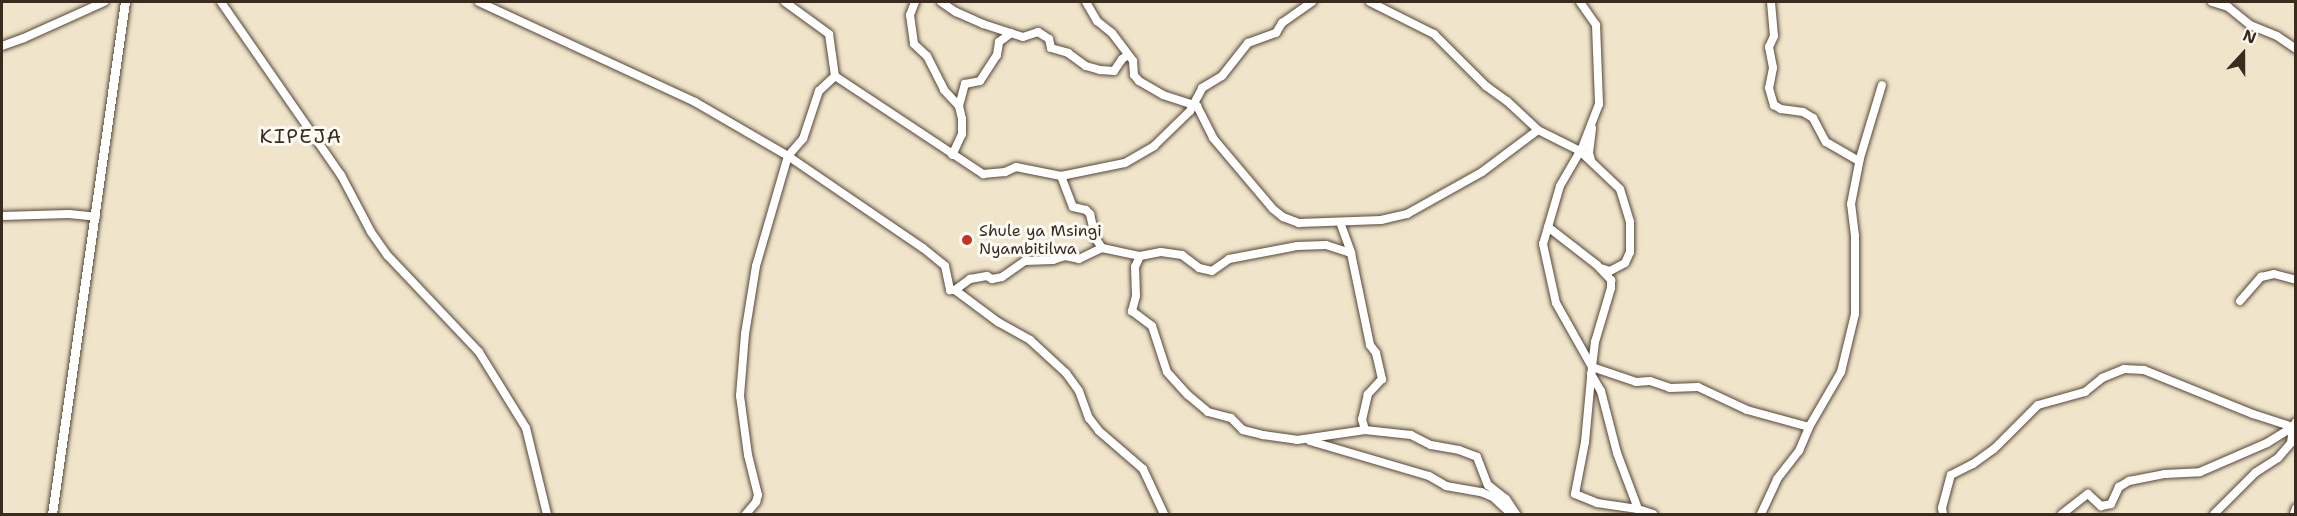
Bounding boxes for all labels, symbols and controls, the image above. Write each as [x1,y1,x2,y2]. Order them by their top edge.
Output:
north arrow [2213,24,2273,84]
text: N [2240,25,2259,49]
district label: KIPEJA [259,124,343,148]
place label: Shule ya Msingi Nyambitilwa [979,221,1102,259]
marker: Shule ya Msingi Nyambitilwa [960,233,974,247]

